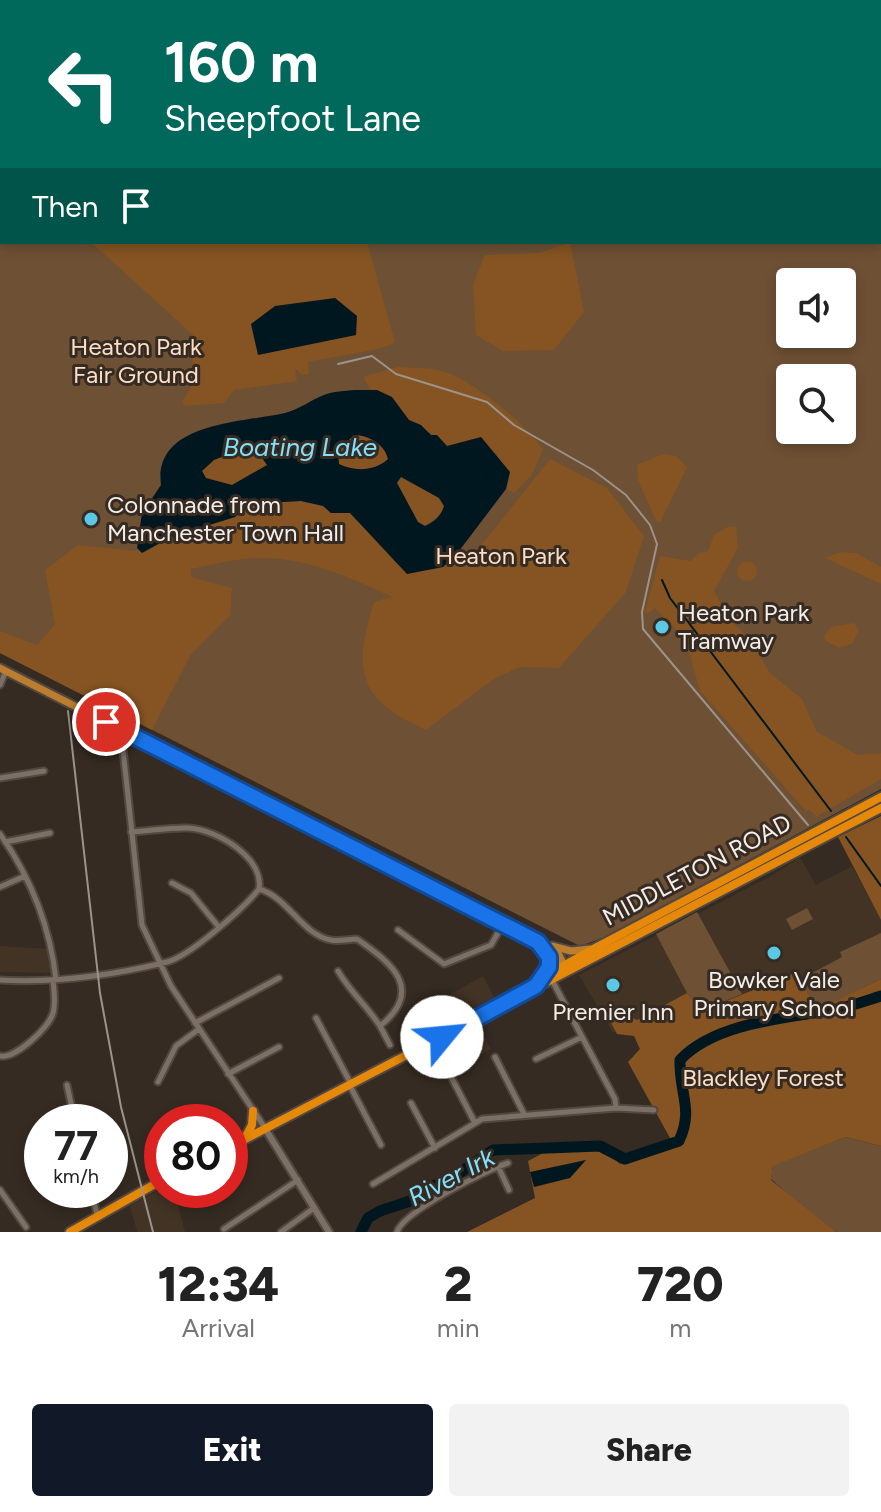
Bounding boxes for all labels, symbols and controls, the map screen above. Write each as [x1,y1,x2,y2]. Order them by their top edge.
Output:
text: 160 m [164,29,319,96]
icon: left [32,32,136,136]
text: Sheepfoot Lane [164,97,421,140]
icon: arrive [114,184,158,228]
text: Then [32,188,98,225]
map controls [776,268,856,444]
button: sound [776,268,856,348]
park label: Heaton Park Fair Ground [70,332,202,389]
button: search [776,364,856,444]
water label: Boating Lake [223,431,377,463]
place label: Colonnade from Manchester Town Hall [107,490,344,547]
marker: Colonnade from Manchester Town Hall [82,510,100,528]
park label: Heaton Park [435,541,567,570]
place label: Heaton Park Tramway [678,598,810,655]
marker: Heaton Park Tramway [653,618,671,636]
pin [72,688,140,756]
icon: arrive [84,700,128,744]
street label: MIDDLETON ROAD [598,808,796,931]
marker: Bowker Vale Primary School [765,944,783,962]
place label: Bowker Vale Primary School [693,965,855,1022]
marker: Premier Inn [604,976,622,994]
position arrow [400,995,484,1079]
place label: Premier Inn [552,997,674,1026]
park label: Blackley Forest [682,1063,844,1092]
speed limit sign: 80 [144,1104,248,1208]
text: 77 [54,1122,98,1170]
water label: River Irk [402,1140,501,1213]
text: km/h [53,1164,99,1188]
text: 12:34 [157,1255,279,1313]
text: 2 [444,1255,472,1313]
text: 720 [637,1255,724,1313]
text: Arrival [182,1312,255,1344]
text: min [437,1312,479,1344]
text: m [669,1312,691,1344]
button: Exit [32,1404,433,1496]
button: Share [449,1404,849,1496]

